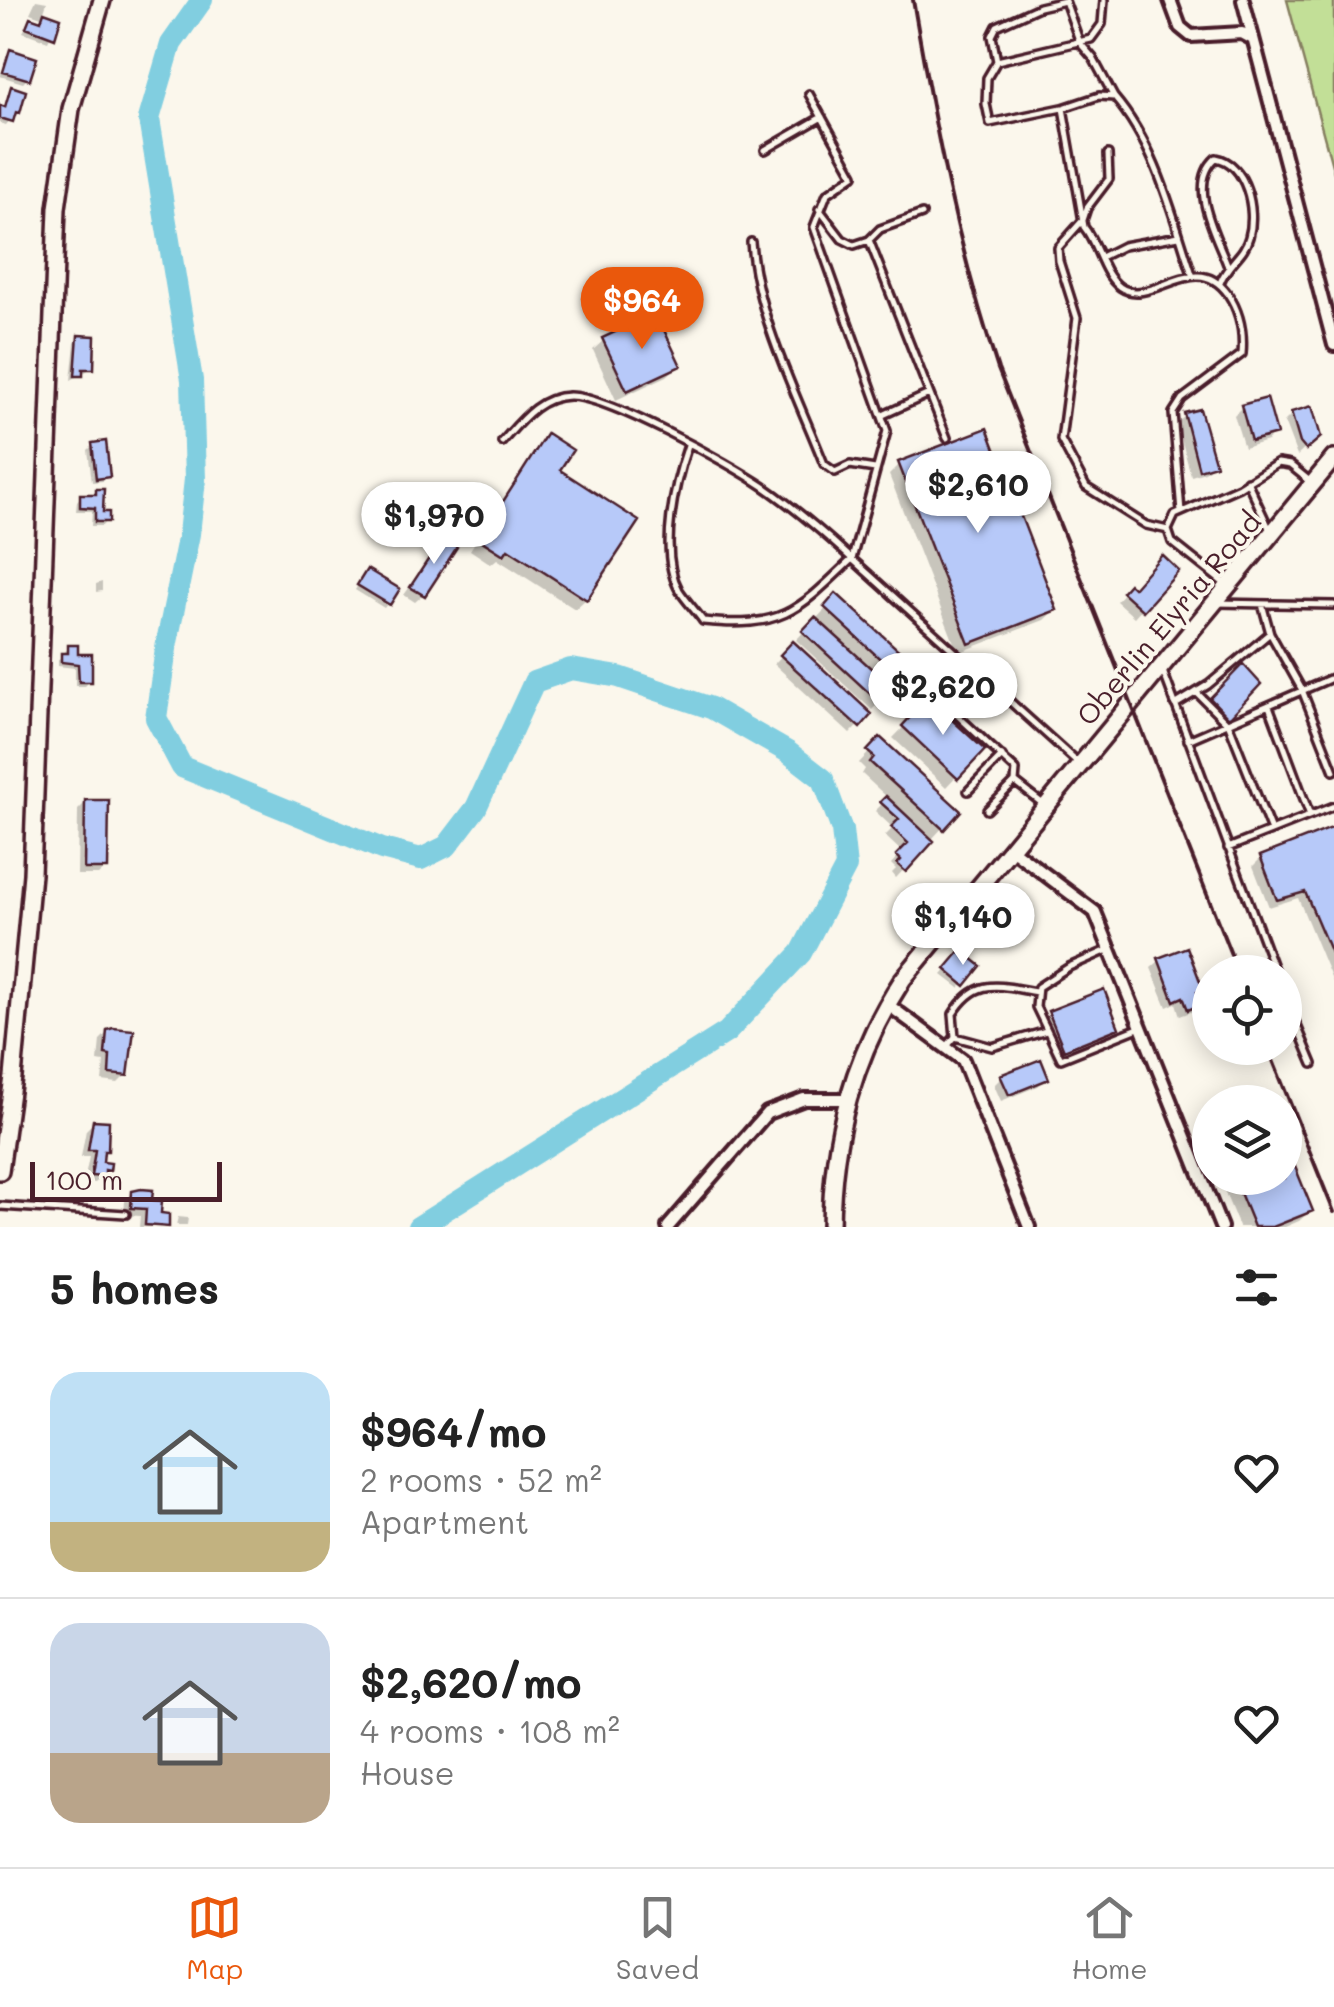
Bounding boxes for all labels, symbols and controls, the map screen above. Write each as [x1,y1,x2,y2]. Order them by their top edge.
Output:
pin: $964 [583,267,701,352]
text: $964 [603,278,681,320]
pin: $2,610 [897,451,1059,536]
text: $2,610 [927,462,1029,504]
pin: $1,970 [353,482,515,567]
text: $1,970 [383,493,485,535]
street label: Oberlin Elyria Road [1068,504,1268,732]
pin: $2,620 [862,653,1024,738]
text: $2,620 [890,664,996,706]
pin: $1,140 [882,883,1044,968]
text: $1,140 [914,894,1012,936]
map controls [1192,955,1302,1195]
button: locate [1192,955,1302,1065]
button: layers [1192,1085,1302,1195]
scale bar [30,1157,222,1202]
text: 100 m [45,1161,123,1197]
text: 5 homes [50,1260,219,1315]
icon: filters [1229,1260,1284,1315]
text: $964/mo [360,1403,547,1458]
icon: home [130,1412,250,1532]
icon: heart [1229,1445,1284,1500]
text: 2 rooms · 52 m² [360,1458,602,1500]
text: Apartment [360,1500,529,1542]
text: $2,620/mo [360,1654,582,1709]
icon: home [130,1663,250,1783]
icon: heart [1229,1696,1284,1751]
text: 4 rooms · 108 m² [360,1709,620,1751]
text: House [360,1751,455,1793]
tab: Map [186,1890,243,1986]
tab: Saved [616,1890,699,1986]
tab: Home [1071,1890,1148,1986]

